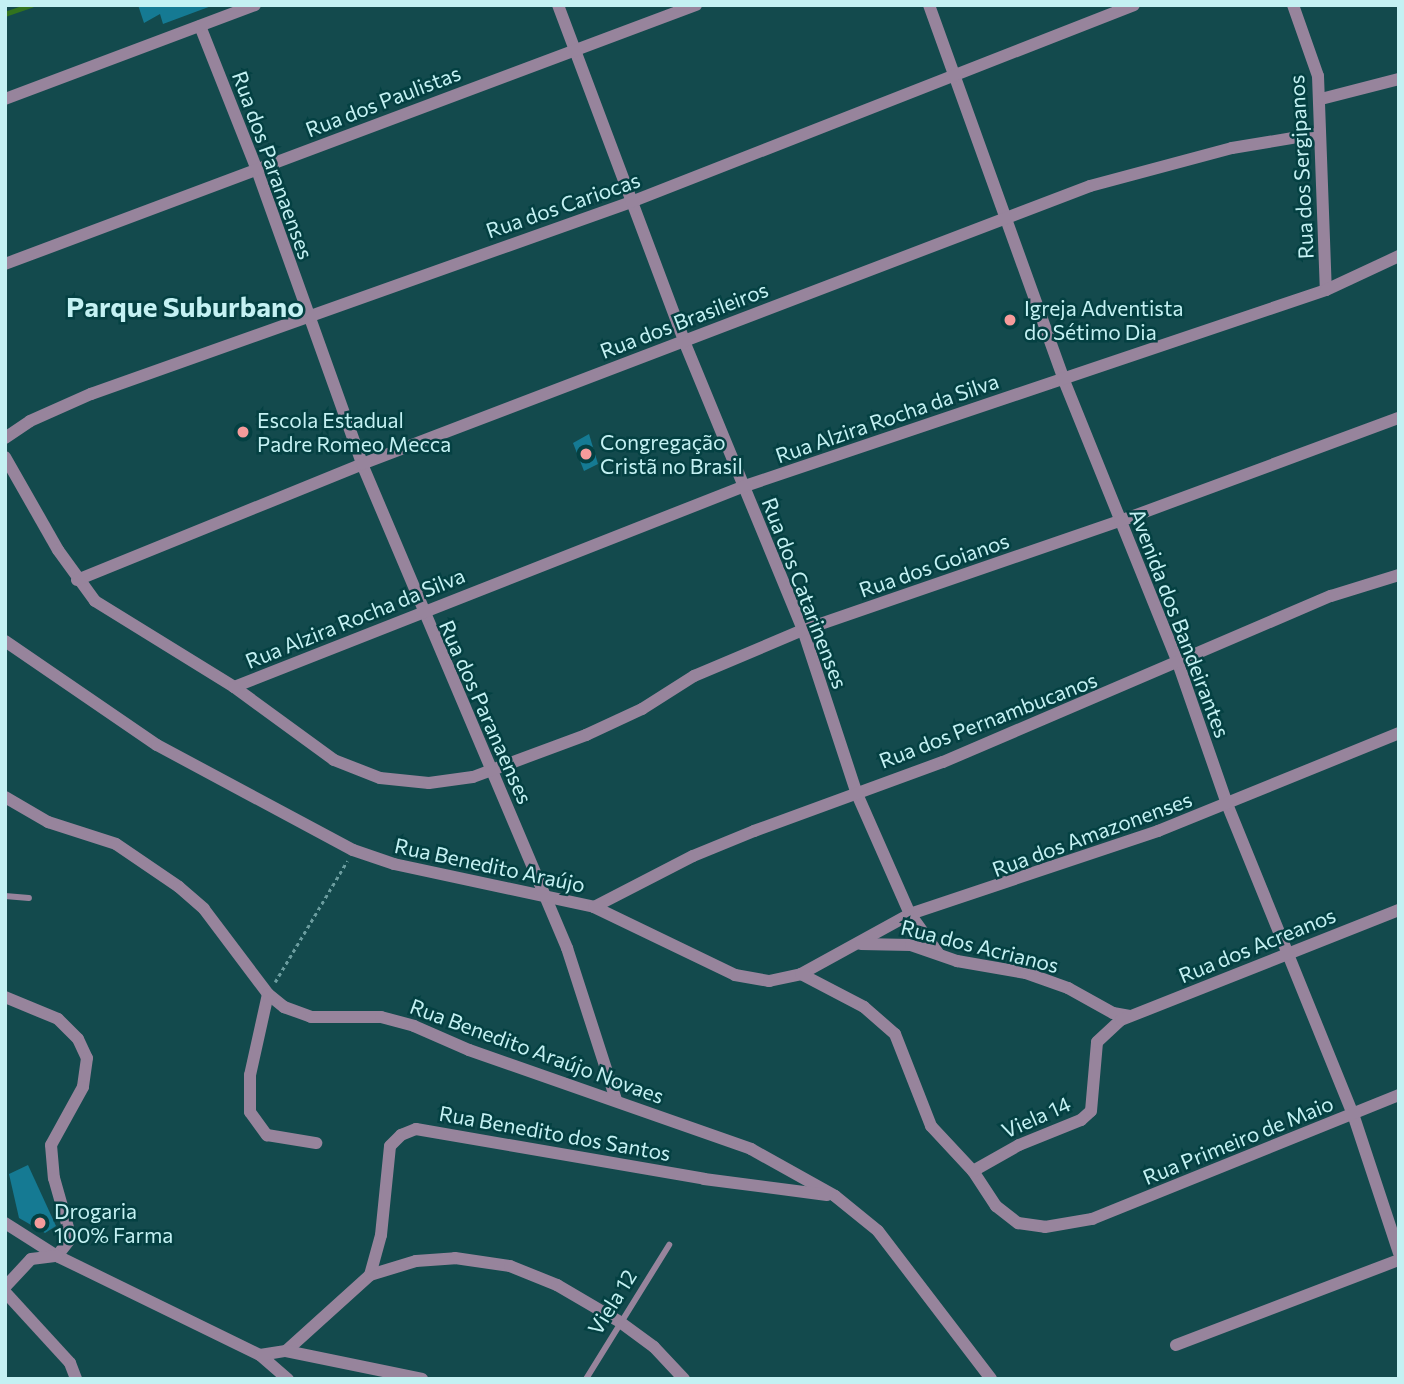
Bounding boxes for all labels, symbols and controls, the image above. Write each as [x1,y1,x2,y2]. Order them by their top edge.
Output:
street label: Rua dos Paulistas [302,60,464,142]
street label: Rua dos Paranaenses [227,67,319,263]
street label: Rua dos Sergipanos [1284,74,1318,260]
street label: Rua dos Cariocas [483,167,643,243]
street label: Rua dos Brasileiros [596,276,772,364]
district label: Parque Suburbano [66,289,304,323]
place label: Igreja Adventista do Sétimo Dia [1024,295,1183,345]
marker: Igreja Adventista do Sétimo Dia [1002,312,1018,328]
street label: Rua Alzira Rocha da Silva [772,368,1002,468]
place label: Escola Estadual Padre Romeo Mecca [257,407,451,457]
marker: Escola Estadual Padre Romeo Mecca [235,424,251,440]
place label: Congregação Cristã no Brasil [600,429,743,479]
marker: Congregação Cristã no Brasil [578,446,594,462]
street label: Rua dos Catarinenses [757,494,853,692]
street label: Avenida dos Bandeirantes [1125,505,1235,741]
street label: Rua dos Goianos [856,528,1012,602]
street label: Rua Alzira Rocha da Silva [242,562,468,674]
street label: Rua dos Paranaenses [434,616,538,808]
street label: Rua dos Pernambucanos [875,667,1101,773]
street label: Rua dos Amazonenses [989,786,1195,882]
street label: Rua Benedito Araújo [392,832,588,898]
street label: Rua dos Acreanos [1175,902,1339,988]
street label: Rua dos Acrianos [898,914,1062,978]
street label: Rua Benedito Araújo Novaes [407,993,667,1109]
street label: Rua Primeiro de Maio [1139,1090,1337,1190]
street label: Viela 14 [998,1091,1074,1143]
street label: Rua Benedito dos Santos [437,1100,673,1166]
place label: Drogaria 100% Farma [54,1198,173,1248]
marker: Drogaria 100% Farma [32,1215,48,1231]
street label: Viela 12 [582,1265,642,1339]

